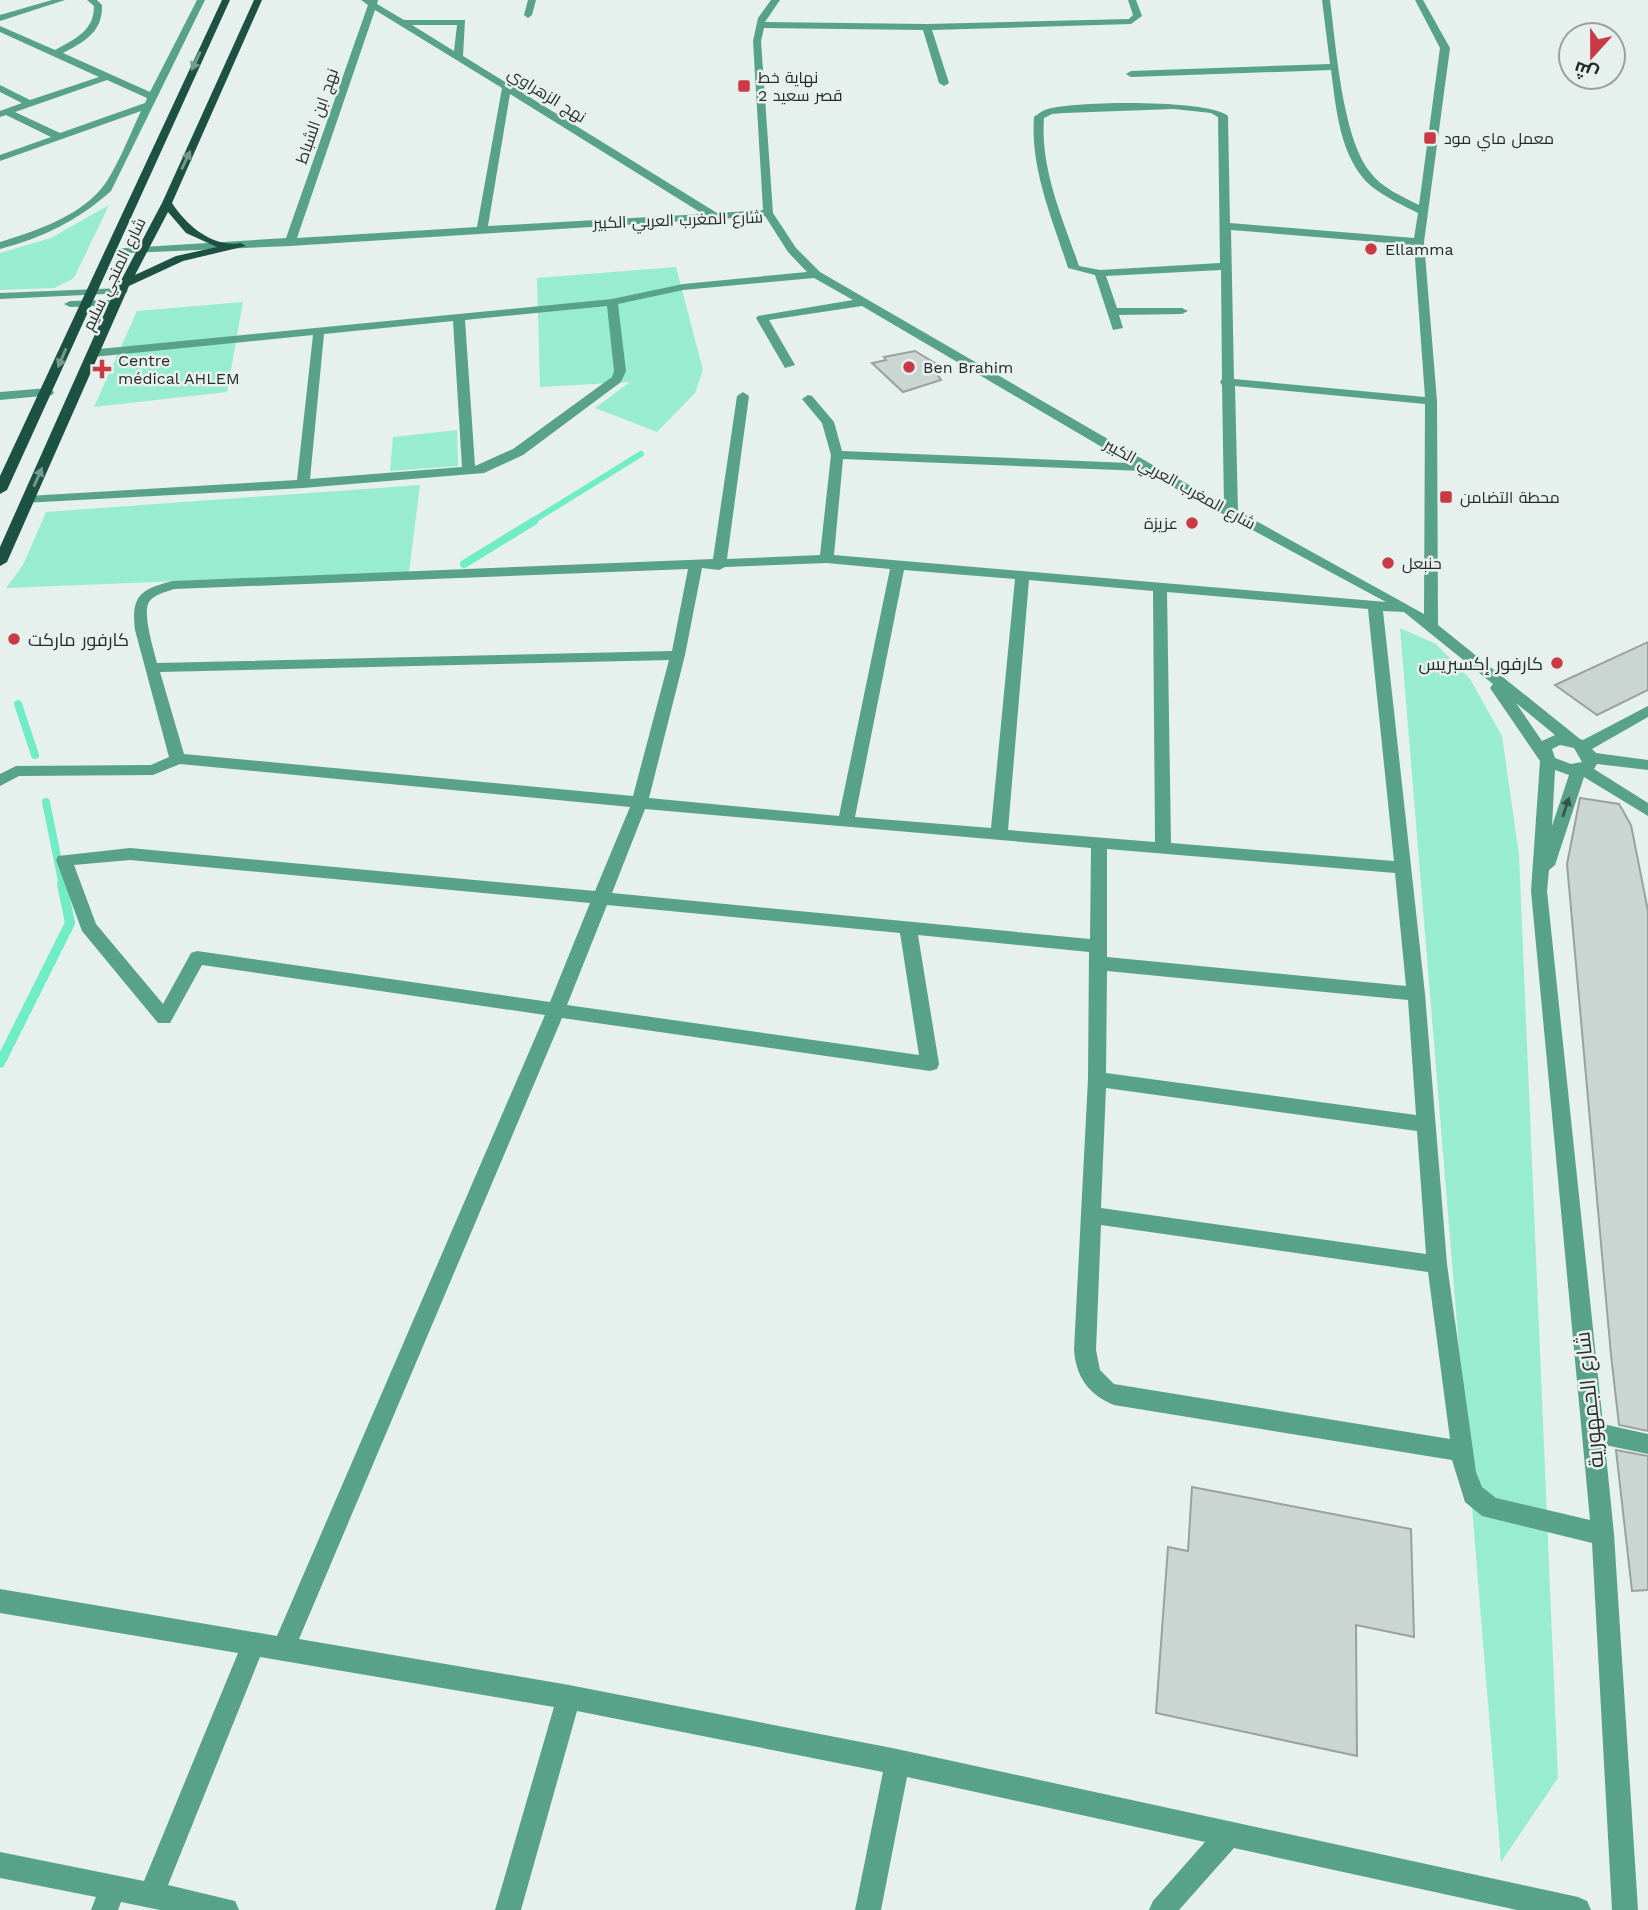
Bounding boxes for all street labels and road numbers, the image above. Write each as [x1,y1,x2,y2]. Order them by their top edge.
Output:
street label: نهج الزهراوي [502,63,590,130]
street label: نهج ابن الشباط [292,66,344,167]
street label: شارع المغرب العربي الكبير [592,208,763,236]
street label: شارع المنجي سليم [78,214,153,335]
street label: شارع المغرب العربي الكبير [1098,434,1259,537]
street label: شارع الجمهورية [1569,1330,1611,1469]

